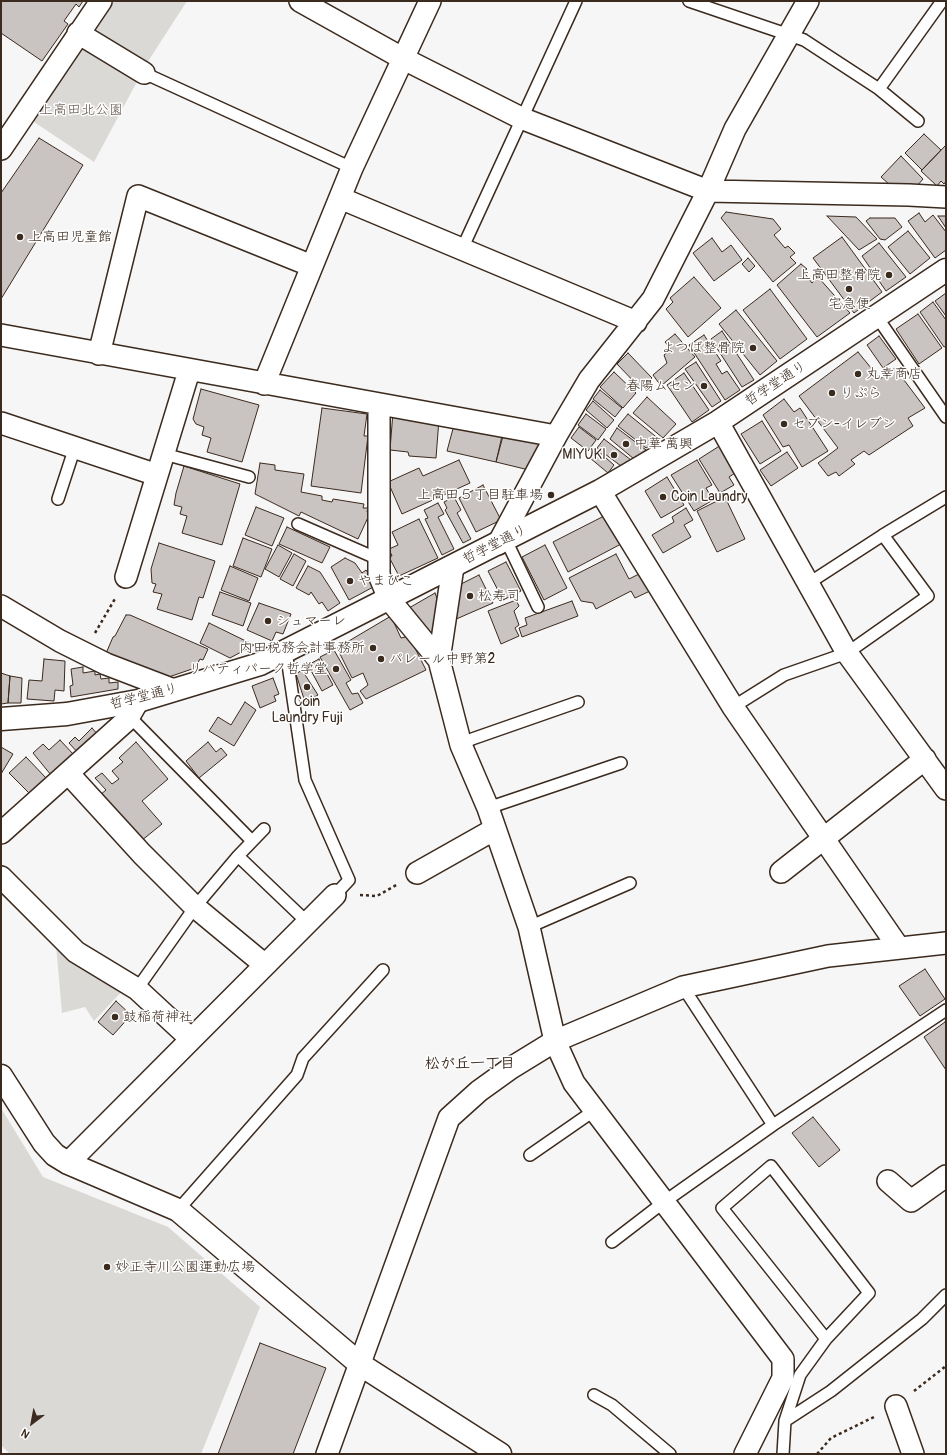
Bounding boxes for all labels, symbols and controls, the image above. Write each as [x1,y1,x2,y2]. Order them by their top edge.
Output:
park label: 上高田北公園 [39,102,123,118]
place label: 上高田児童館 [28,229,112,245]
marker: 上高田児童館 [15,232,25,242]
place label: 上高田整骨院 [797,267,881,283]
marker: 上高田整骨院 [884,270,894,280]
marker: 宅急便 [844,284,854,294]
place label: 宅急便 [828,296,870,312]
place label: よつば整骨院 [661,340,745,356]
marker: よつば整骨院 [748,343,758,353]
street label: 哲学堂通り [742,358,810,410]
place label: 丸幸商店 [866,366,922,382]
marker: 丸幸商店 [853,369,863,379]
place label: 春陽ムセン [626,378,696,394]
marker: 春陽ムセン [699,381,709,391]
place label: りぷら [840,385,882,401]
marker: りぷら [827,388,837,398]
place label: セブン-イレブン [792,416,896,432]
marker: セブン-イレブン [779,419,789,429]
place label: 中華 萬興 [634,436,693,452]
marker: 中華 萬興 [621,439,631,449]
place label: MIYUKI [562,447,606,463]
marker: MIYUKI [609,450,619,460]
place label: 上高田５丁目駐車場 [417,487,543,503]
place label: Coin Laundry [671,489,747,505]
marker: 上高田５丁目駐車場 [546,490,556,500]
marker: Coin Laundry [658,492,668,502]
street label: 哲学堂通り [460,522,530,568]
place label: やまびこ [358,573,414,589]
marker: やまびこ [345,576,355,586]
place label: 松寿司 [478,588,520,604]
marker: 松寿司 [465,591,475,601]
place label: シュマーレ [276,613,346,629]
marker: シュマーレ [263,616,273,626]
place label: 内田税務会計事務所 [239,640,365,656]
marker: 内田税務会計事務所 [368,643,378,653]
place label: パレール中野第2 [389,651,495,667]
marker: パレール中野第2 [376,654,386,664]
place label: リバティパーク哲学堂 [188,661,328,677]
marker: リバティパーク哲学堂 [331,664,341,674]
street label: 哲学堂通り [108,680,180,714]
marker: Coin Laundry Fuji [302,682,312,692]
place label: Coin Laundry Fuji [271,694,343,726]
place label: 鼓稲荷神社 [123,1009,193,1025]
marker: 鼓稲荷神社 [110,1012,120,1022]
district label: 松が丘一丁目 [425,1055,515,1073]
place label: 妙正寺川公園運動広場 [115,1259,255,1275]
marker: 妙正寺川公園運動広場 [102,1262,112,1272]
north arrow [12,1403,52,1443]
text: N [19,1426,32,1441]

